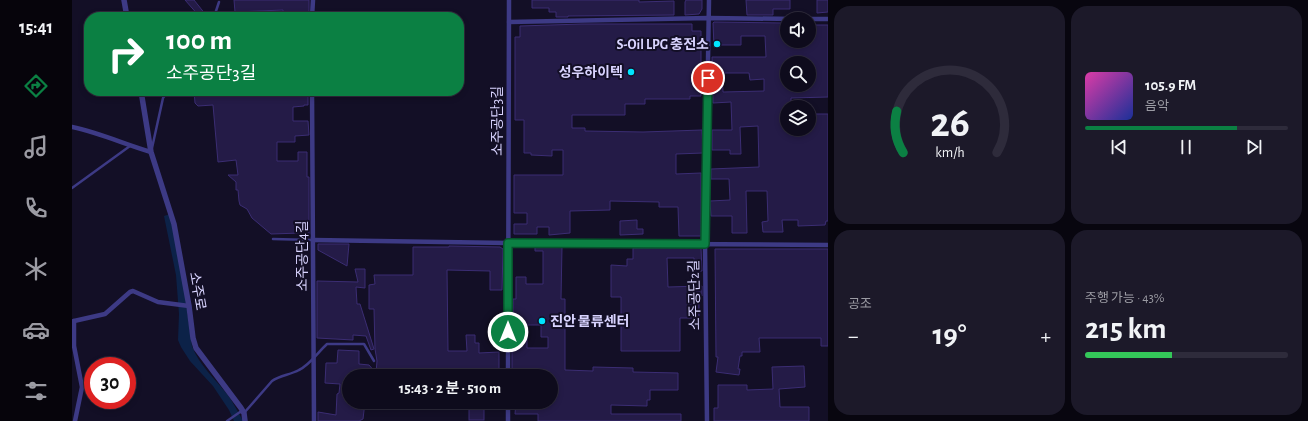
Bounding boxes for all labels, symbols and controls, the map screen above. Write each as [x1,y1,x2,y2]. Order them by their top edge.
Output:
map controls [780,12,816,136]
button: sound [780,12,816,48]
text: 15:41 [19,19,53,37]
text: 100 m [166,27,232,55]
icon: right [100,28,152,80]
place label: S-Oil LPG 충전소 [616,37,709,52]
marker: S-Oil LPG 충전소 [712,39,722,49]
button: search [780,56,816,92]
pin [691,61,725,95]
text: 소주공단3길 [166,65,256,83]
place label: 성우하이텍 [559,65,623,80]
marker: 성우하이텍 [626,67,636,77]
icon: arrive [697,67,719,89]
icon: directions [22,72,50,100]
text: 105.9 FM [1145,78,1196,93]
street label: 소주공단3길 [490,86,505,156]
button: layers [780,100,816,136]
text: 음악 [1145,100,1169,113]
text: 26 [930,103,969,144]
icon: music [22,133,50,161]
icon: previous [1108,136,1130,158]
icon: pause [1175,136,1197,158]
icon: next [1243,136,1265,158]
text: km/h [935,146,964,160]
icon: phone [22,194,50,222]
street label: 소주공단4길 [295,220,310,292]
icon: climate [22,255,50,283]
street label: 소주공단2길 [686,259,703,331]
street label: 소주로 [187,271,207,312]
text: 주행 가능 · 43% [1085,292,1165,305]
text: 공조 [848,298,872,311]
position arrow [487,311,529,353]
place label: 진안 물류센터 [550,314,629,329]
text: 215 km [1085,314,1166,344]
icon: car [22,316,50,344]
marker: 진안 물류센터 [537,316,547,326]
text: 19° [932,320,967,350]
text: − [848,325,859,347]
text: + [1040,325,1051,347]
speed limit sign: 30 [84,357,136,409]
icon: filters [22,377,50,405]
text: 15:43 · 2 분 · 510 m [399,381,501,396]

